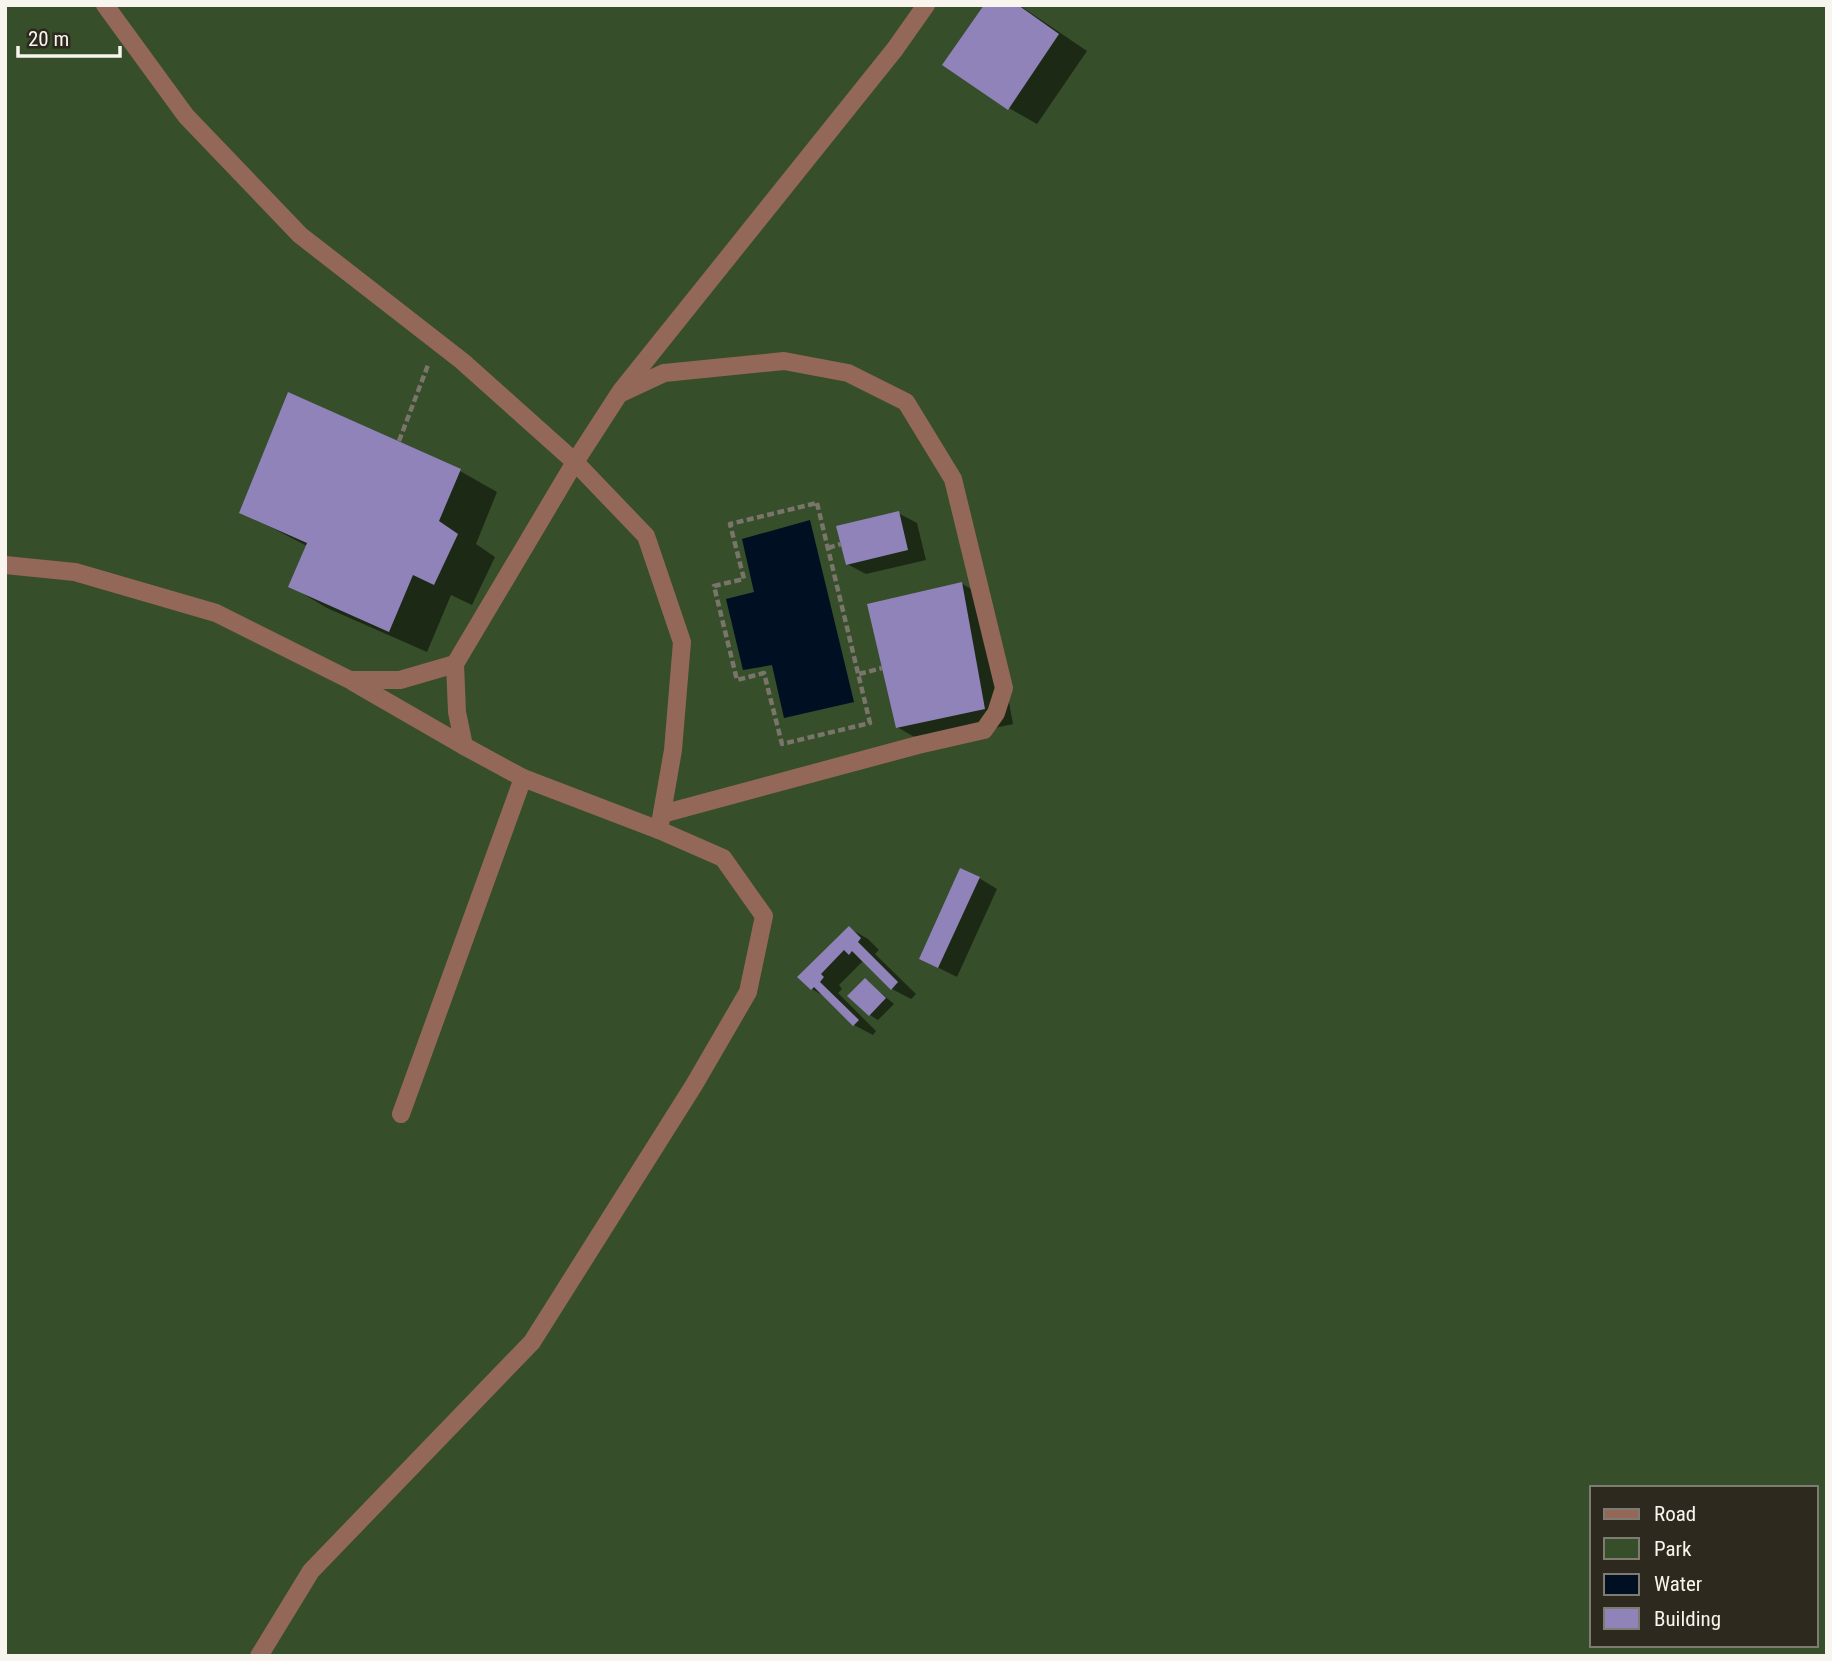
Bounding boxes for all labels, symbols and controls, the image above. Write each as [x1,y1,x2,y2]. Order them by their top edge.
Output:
scale bar [18,14,119,58]
text: 20 m [28,27,69,51]
legend [1590,1486,1818,1647]
text: Road [1654,1502,1696,1526]
text: Park [1654,1537,1692,1561]
text: Water [1654,1572,1702,1596]
text: Building [1654,1607,1721,1631]

